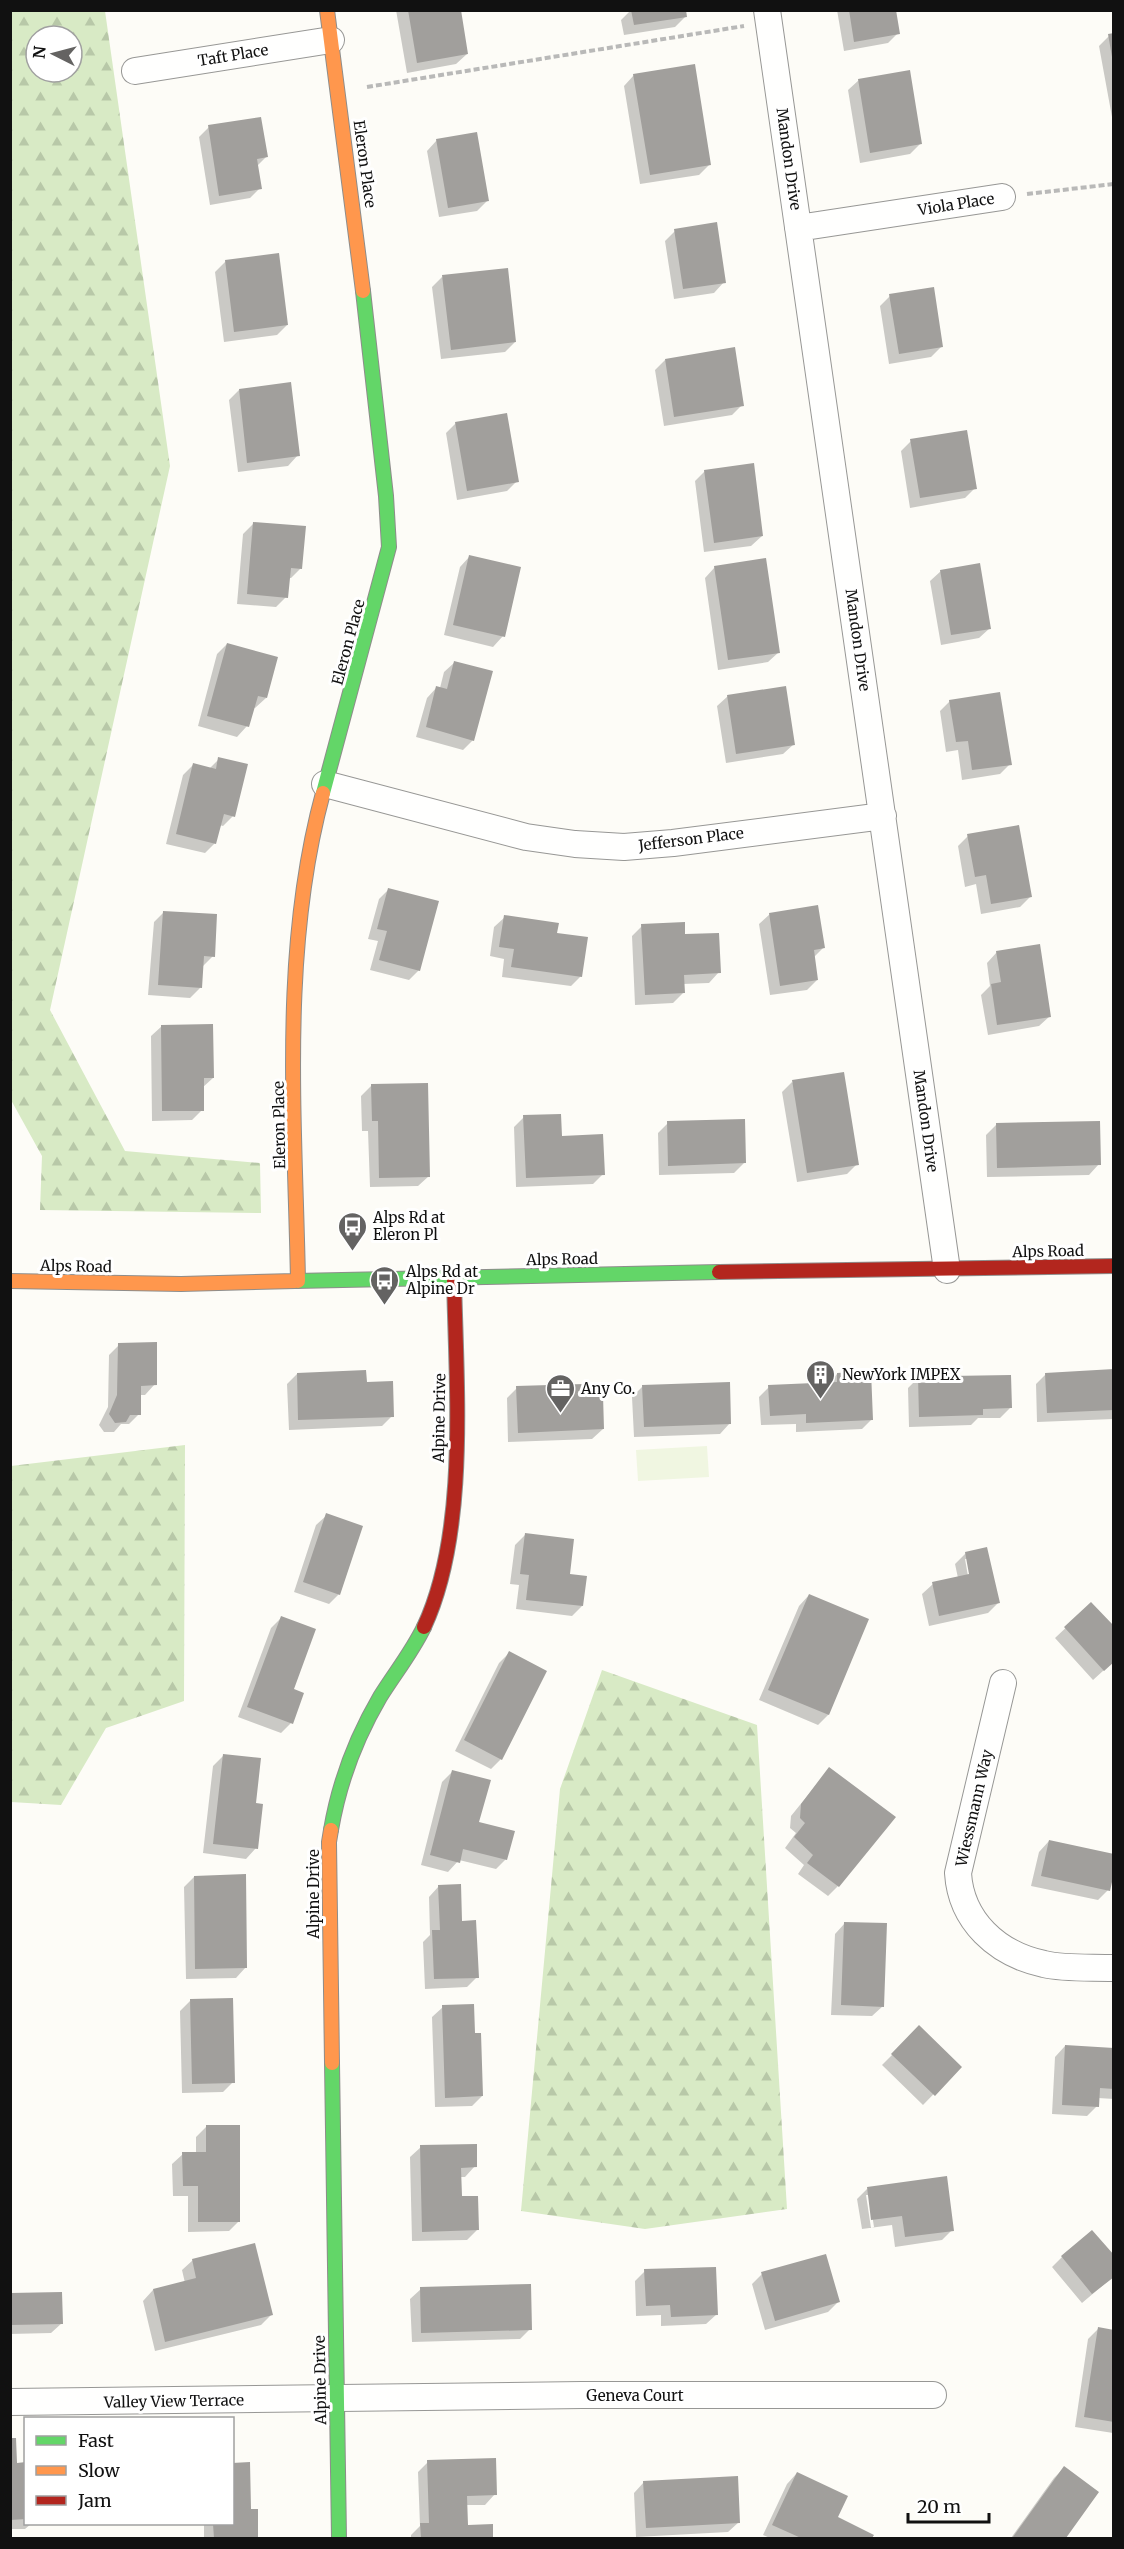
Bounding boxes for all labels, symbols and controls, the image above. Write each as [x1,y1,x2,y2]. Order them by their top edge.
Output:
north arrow [24,24,84,84]
street label: Taft Place [196,40,270,70]
text: N [28,45,50,60]
street label: Mandon Drive [772,107,806,212]
street label: Eleron Place [349,119,381,209]
street label: Viola Place [915,189,996,220]
street label: Mandon Drive [841,588,875,693]
street label: Eleron Place [327,597,369,687]
street label: Jefferson Place [636,823,745,855]
street label: Mandon Drive [909,1069,943,1174]
street label: Eleron Place [269,1081,289,1169]
place label: Alps Rd at Eleron Pl [372,1208,445,1244]
bus stop icon: Alps Rd at Eleron Pl [336,1210,368,1252]
street label: Alps Road [1011,1241,1084,1261]
street label: Alps Road [525,1249,598,1269]
street label: Alps Road [39,1256,112,1276]
place label: Alps Rd at Alpine Dr [405,1262,478,1298]
bus stop icon: Alps Rd at Alpine Dr [369,1264,401,1306]
building icon: NewYork IMPEX [805,1358,837,1400]
place label: NewYork IMPEX [842,1365,961,1384]
office icon: Any Co. [544,1372,576,1414]
street label: Alpine Drive [429,1373,449,1464]
place label: Any Co. [580,1379,635,1398]
street label: Wiessmann Way [951,1747,997,1869]
street label: Alpine Drive [304,1849,323,1940]
street label: Alpine Drive [310,2335,330,2426]
street label: Geneva Court [586,2386,684,2405]
street label: Valley View Terrace [103,2390,244,2412]
legend [24,2417,234,2525]
text: Fast [78,2429,114,2452]
text: Slow [78,2459,121,2482]
scale bar [908,2486,989,2524]
text: Jam [77,2489,112,2512]
text: 20 m [917,2495,961,2518]

